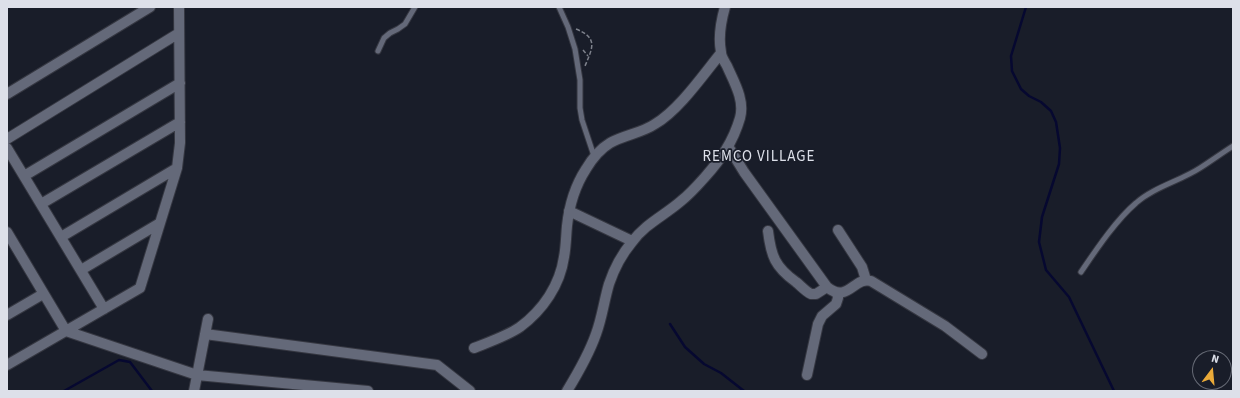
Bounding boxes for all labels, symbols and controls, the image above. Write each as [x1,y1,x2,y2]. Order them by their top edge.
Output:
district label: REMCO VILLAGE [703,149,815,167]
north arrow [1192,350,1232,390]
text: N [1210,351,1221,367]

